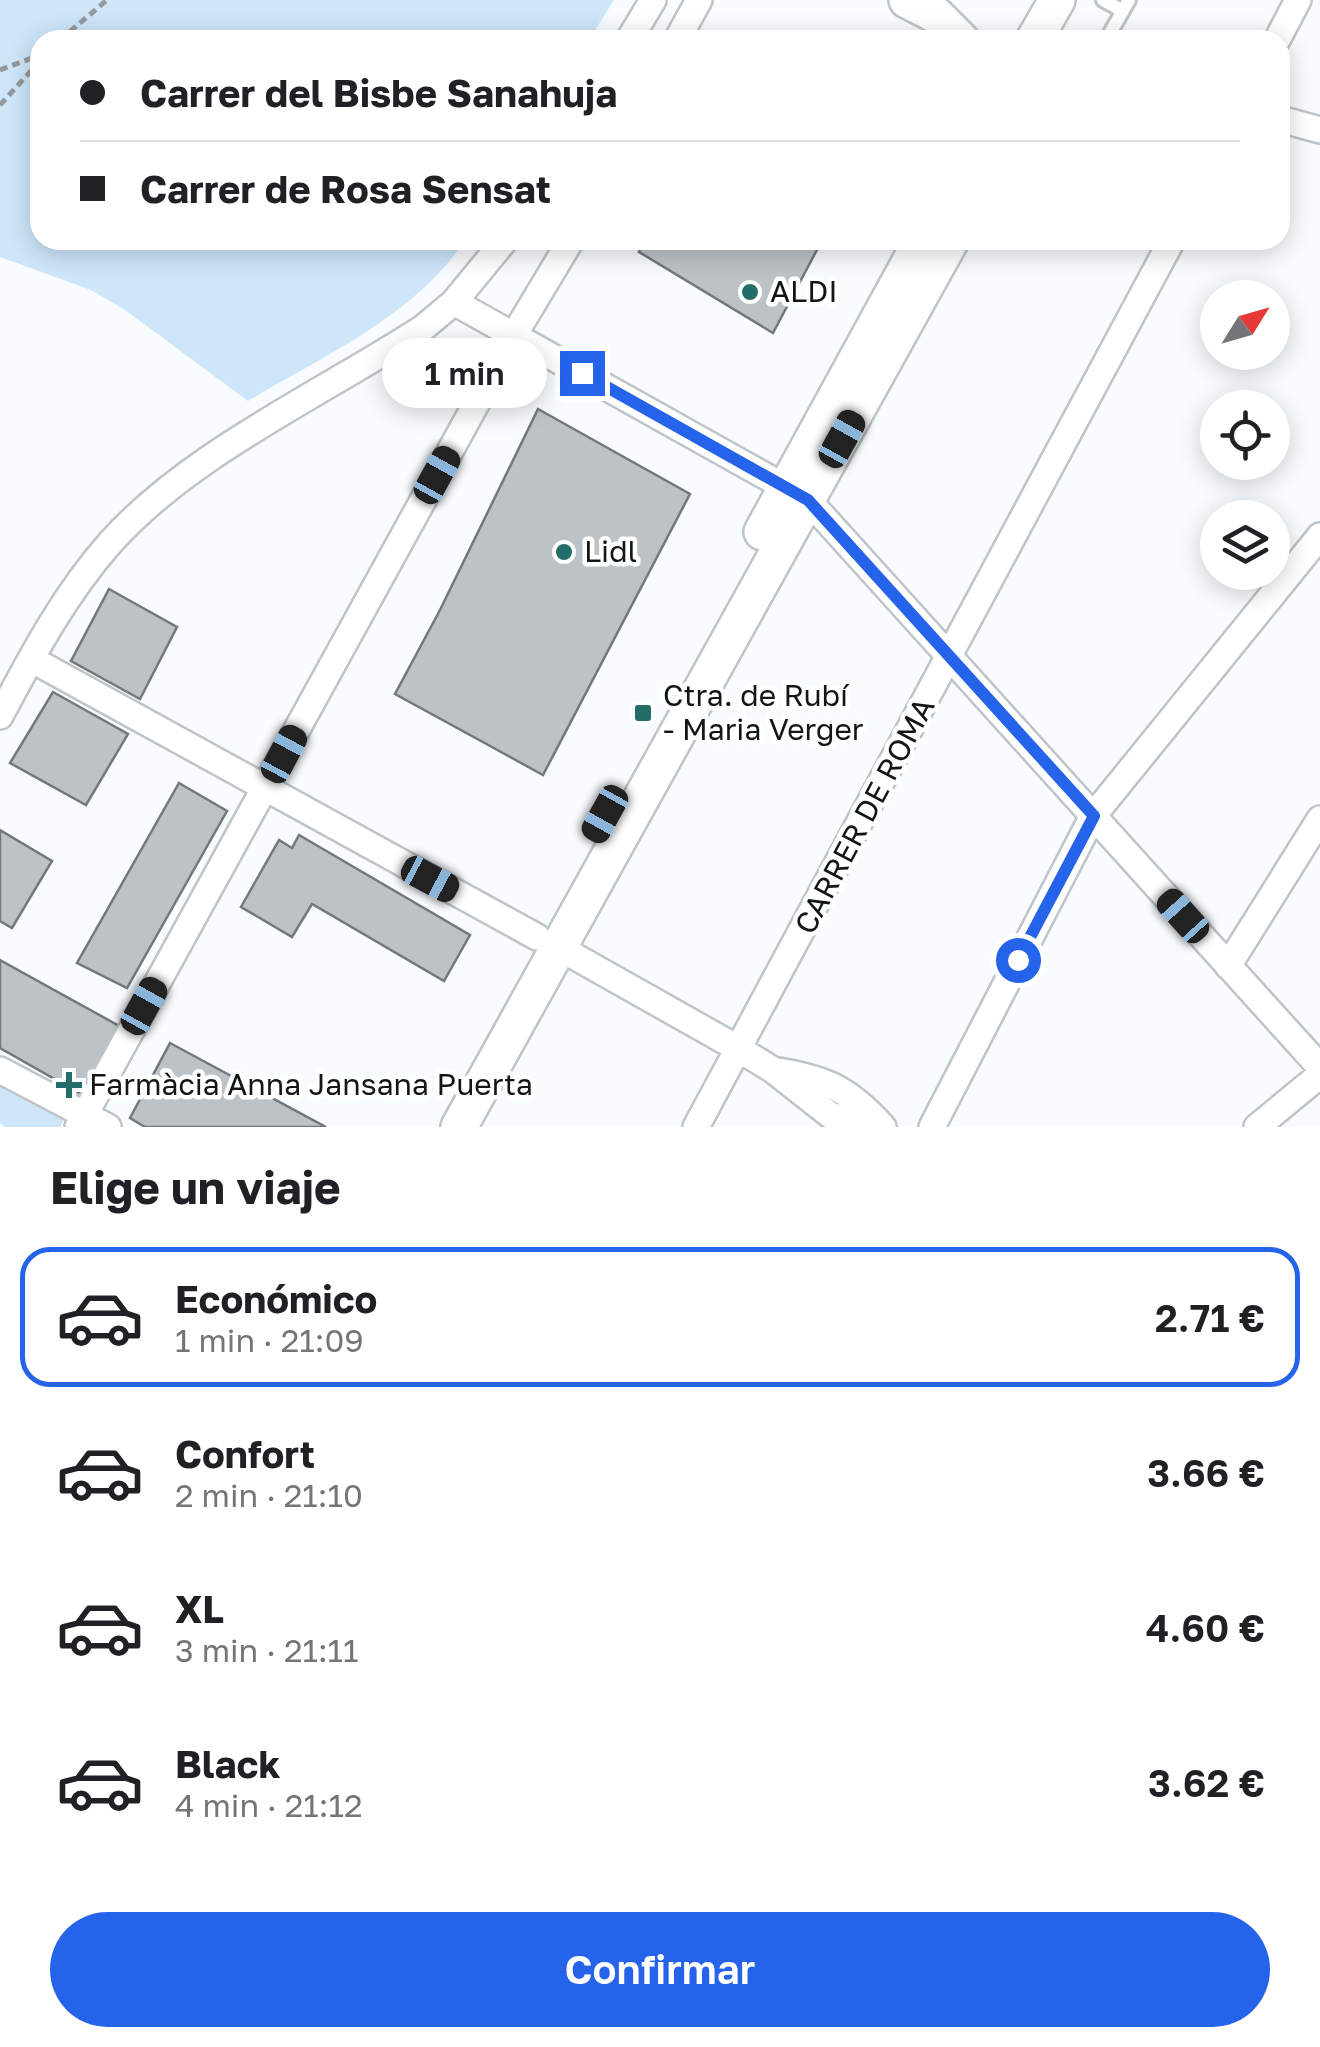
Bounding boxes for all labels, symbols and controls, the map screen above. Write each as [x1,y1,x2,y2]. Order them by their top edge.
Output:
text: Carrer del Bisbe Sanahuja [140,70,617,115]
text: Carrer de Rosa Sensat [140,166,551,211]
place label: ALDI [770,273,838,309]
north arrow [1200,280,1290,370]
map controls [1200,280,1290,590]
marker: ALDI [739,281,761,303]
callout: 1 min [382,338,547,408]
route end [560,351,605,396]
text: 1 min [424,354,505,392]
button: locate [1200,390,1290,480]
car [814,405,870,473]
car [409,441,465,509]
button: layers [1200,500,1290,590]
place label: Lidl [584,533,637,569]
marker: Lidl [553,541,575,563]
place label: Ctra. de Rubí - Maria Verger [663,677,864,747]
street label: CARRER DE ROMA [787,691,942,940]
marker: Ctra. de Rubí - Maria Verger [632,702,654,724]
car [257,720,311,788]
car [577,780,633,848]
car [396,852,464,906]
car [1152,884,1214,948]
route start [996,938,1041,983]
car [116,972,172,1040]
place label: Farmàcia Anna Jansana Puerta [89,1066,533,1102]
marker: Farmàcia Anna Jansana Puerta [58,1074,80,1096]
text: Elige un viaje [50,1160,341,1214]
icon: car [55,1272,145,1362]
text: Económico [175,1276,377,1321]
text: 2.71 € [1155,1295,1265,1340]
text: 1 min · 21:09 [175,1321,364,1359]
icon: car [55,1427,145,1517]
text: Confort [175,1431,315,1476]
text: 3.66 € [1147,1450,1265,1495]
text: 2 min · 21:10 [175,1476,363,1514]
icon: car [55,1582,145,1672]
text: XL [175,1586,224,1631]
text: 4.60 € [1146,1605,1265,1650]
text: 3 min · 21:11 [175,1631,359,1669]
icon: car [55,1737,145,1827]
text: Black [175,1741,280,1786]
text: 3.62 € [1148,1760,1265,1805]
text: 4 min · 21:12 [175,1786,362,1824]
button: Confirmar [50,1912,1270,2027]

